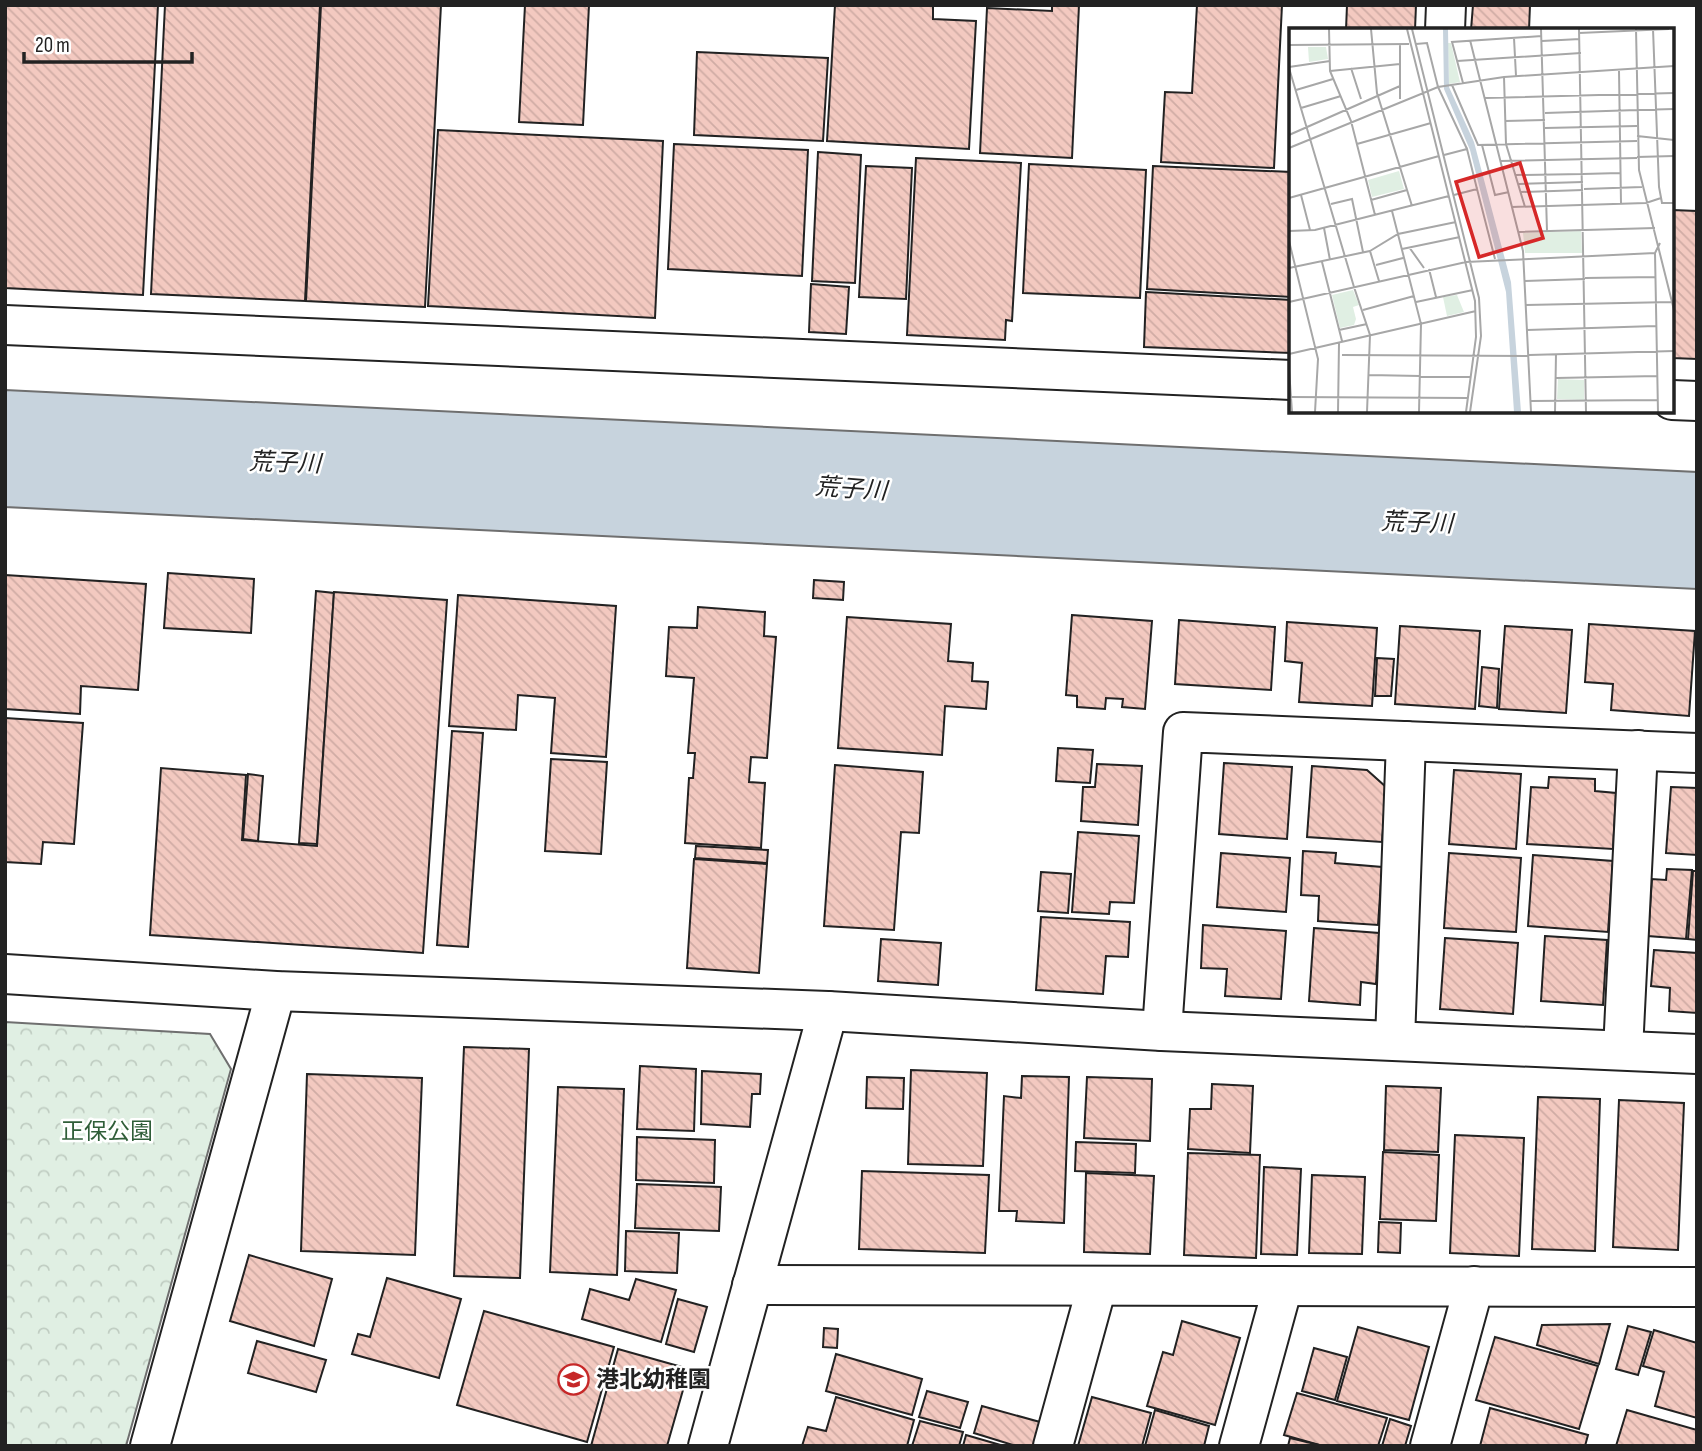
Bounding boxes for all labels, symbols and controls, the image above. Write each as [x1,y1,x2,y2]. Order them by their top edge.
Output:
scale bar [24,21,192,65]
inset map [1289,28,1674,413]
text: 20 m [35,33,70,58]
water label: 荒子川 [249,447,324,479]
water label: 荒子川 [814,472,891,506]
water label: 荒子川 [1381,507,1456,539]
park label: 正保公園 [61,1118,153,1146]
school or university icon: 港北幼稚園 [556,1363,590,1397]
place label: 港北幼稚園 [596,1366,711,1394]

